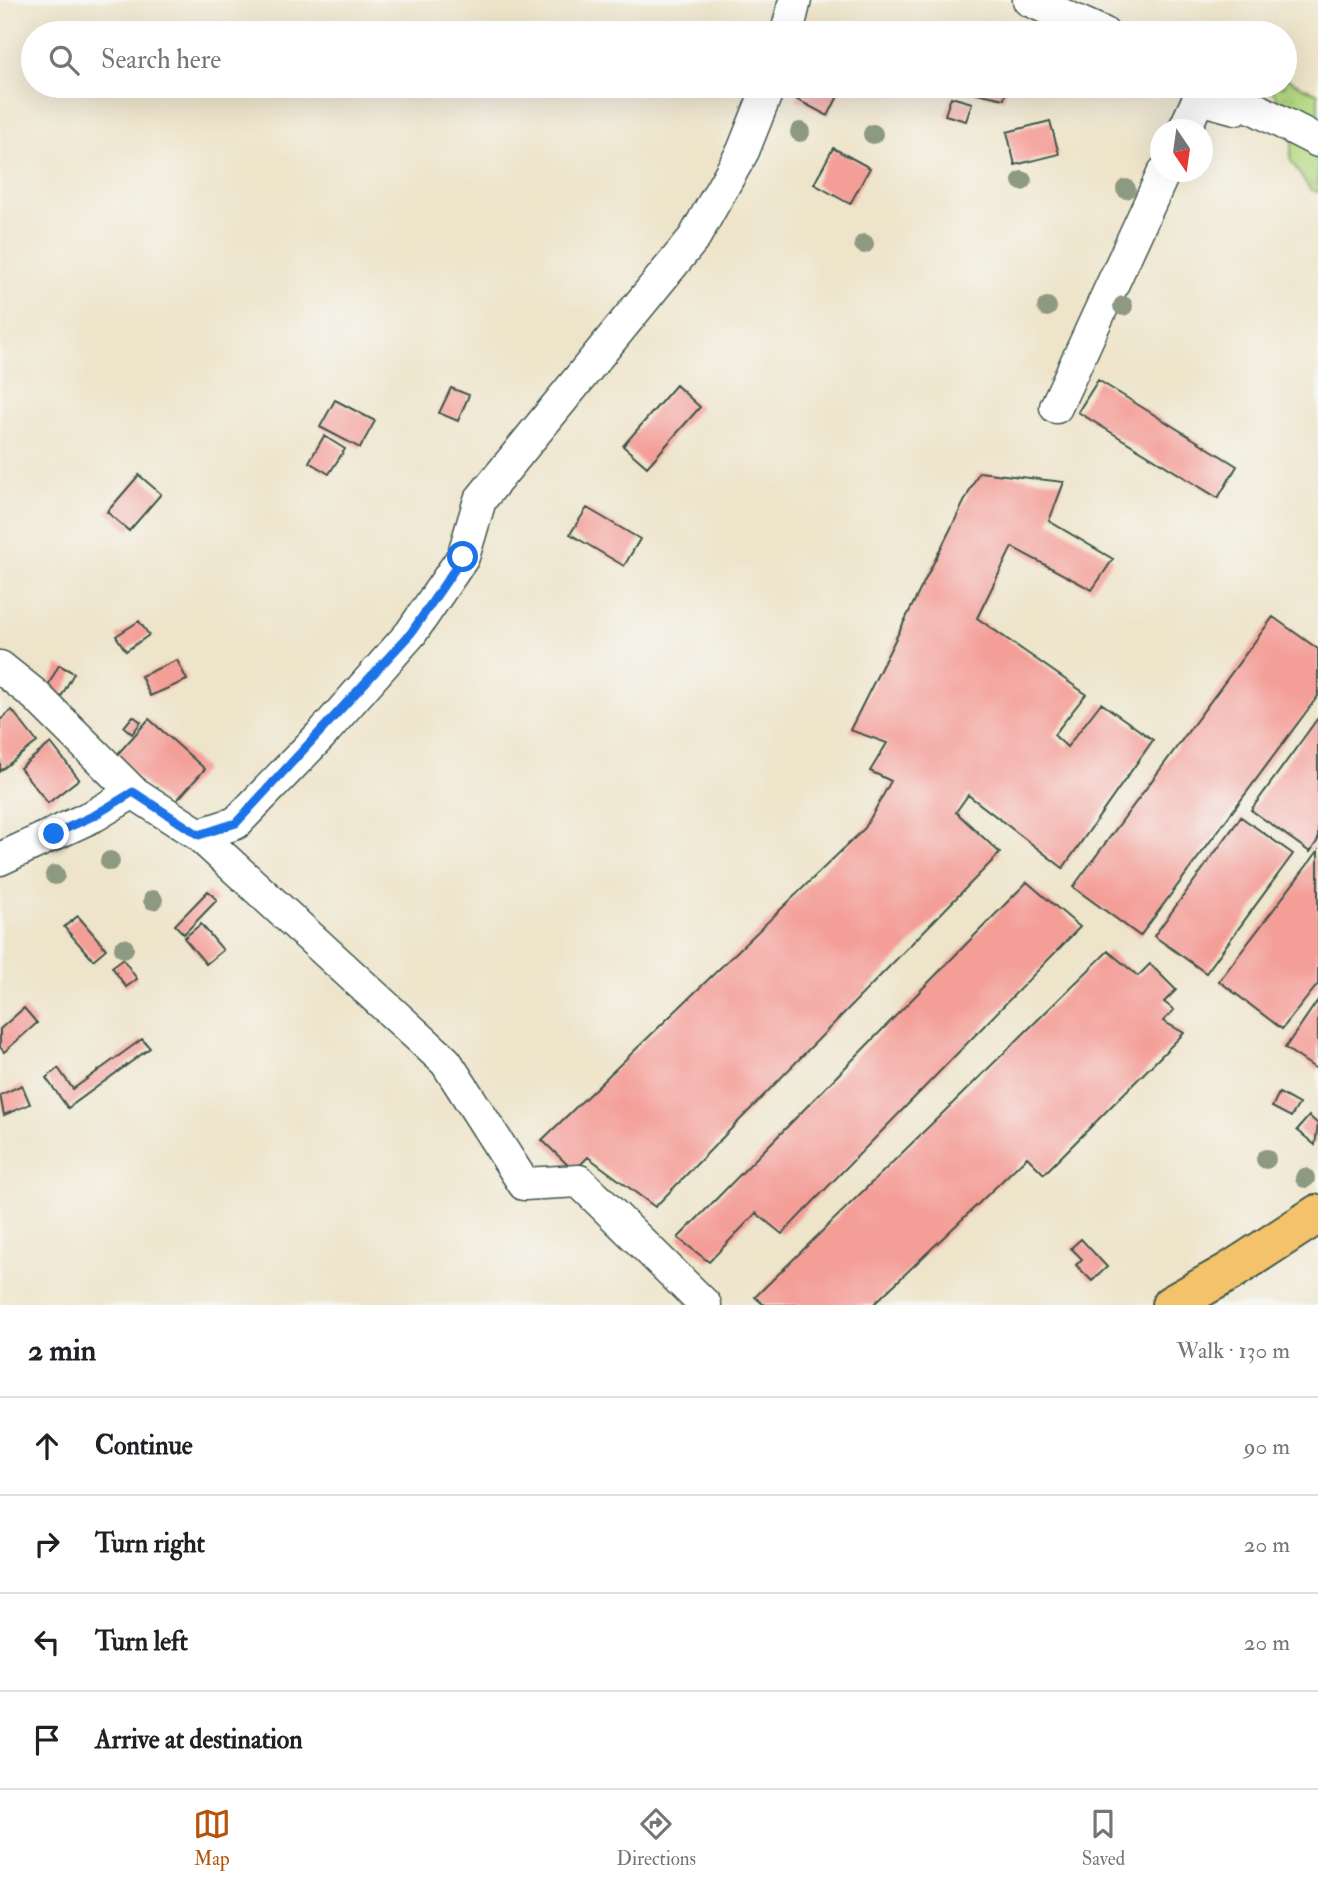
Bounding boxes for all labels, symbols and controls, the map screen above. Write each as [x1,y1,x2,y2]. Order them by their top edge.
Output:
search box [21,21,1297,98]
icon: search [45,41,83,79]
text: Search here [101,44,221,76]
north arrow [1150,119,1213,182]
route start [447,541,478,572]
route end [38,818,69,849]
text: 2 min [28,1332,96,1369]
text: Walk · 130 m [1177,1336,1290,1365]
icon: ahead [28,1427,66,1465]
text: Continue [95,1430,193,1462]
text: 90 m [1244,1432,1290,1461]
icon: right [28,1525,66,1563]
text: Turn right [95,1528,205,1560]
text: 20 m [1244,1530,1290,1559]
icon: left [28,1623,66,1661]
text: Turn left [95,1626,188,1658]
text: 20 m [1244,1628,1290,1657]
icon: arrive [28,1721,66,1759]
text: Arrive at destination [95,1724,303,1756]
tab: Map [193,1805,231,1871]
tab: Directions [616,1805,696,1871]
tab: Saved [1082,1805,1125,1871]

